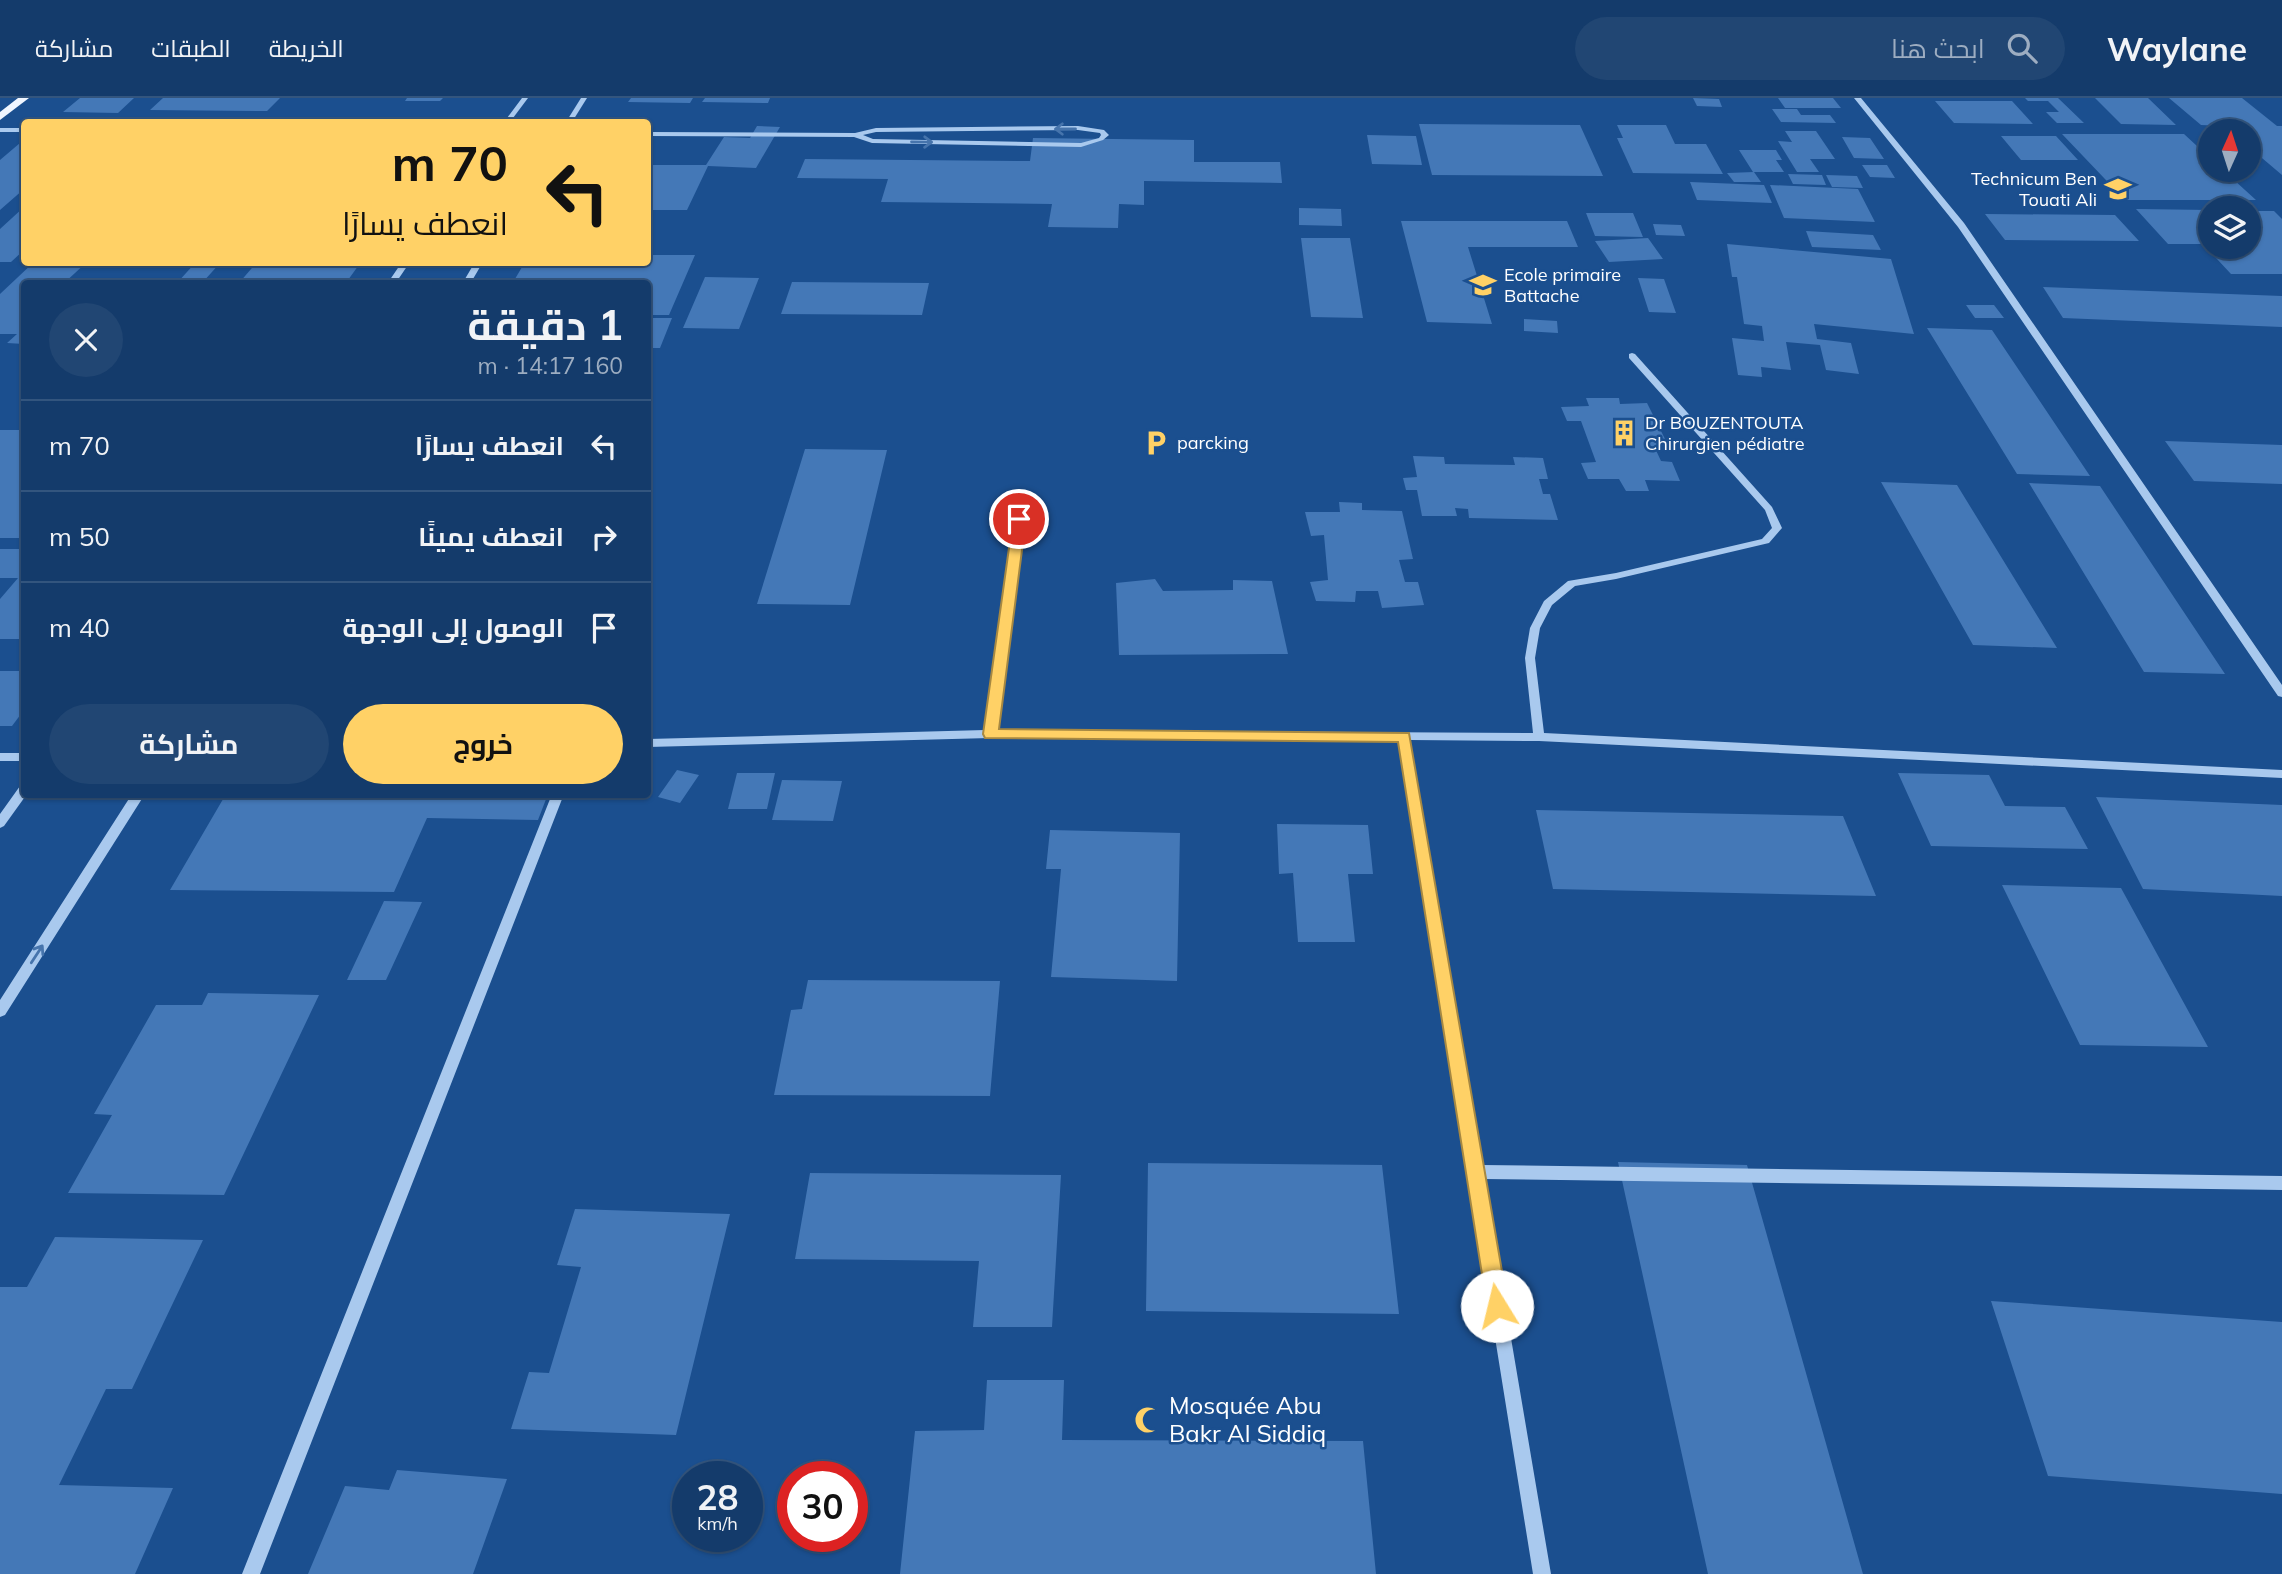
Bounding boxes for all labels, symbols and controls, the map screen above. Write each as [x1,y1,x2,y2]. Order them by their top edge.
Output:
search box [1575,17,2065,80]
text: Waylane [2107,28,2247,69]
icon: search [2003,29,2041,67]
text: ابحث هنا [1891,32,1985,65]
text: مشاركة [35,33,113,63]
text: الطبقات [151,33,231,63]
text: الخريطة [269,33,344,63]
north arrow [2198,119,2261,182]
map controls [2198,119,2261,259]
one-way arrow [1054,122,1077,135]
text: 70 m [392,132,508,193]
one-way arrow [910,135,933,149]
icon: left [532,147,623,238]
place label: Technicum Ben Touati Ali [1971,167,2097,211]
school or university icon: Technicum Ben Touati Ali [2103,174,2133,204]
button: layers [2198,196,2261,259]
text: انعطف يسارًا [342,203,508,243]
place label: Ecole primaire Battache [1504,263,1621,307]
school or university icon: Ecole primaire Battache [1468,270,1498,300]
text: 1 دقيقة [468,298,623,351]
button: close [49,303,123,377]
text: 160 m · 14:17 [478,351,623,380]
place label: Dr BOUZENTOUTA Chirurgien pédiatre [1645,411,1805,455]
building icon: Dr BOUZENTOUTA Chirurgien pédiatre [1609,418,1639,448]
icon: left [585,427,623,465]
parking icon: parcking [1141,428,1171,458]
text: 70 m [49,429,110,462]
text: انعطف يسارًا [415,429,564,462]
place label: parcking [1177,431,1249,454]
pin [989,489,1049,549]
icon: arrive [1000,500,1038,538]
icon: right [585,518,623,556]
text: 50 m [49,520,110,553]
text: انعطف يمينًا [418,520,564,553]
icon: arrive [585,609,623,647]
text: 40 m [49,611,110,644]
text: الوصول إلى الوجهة [343,611,564,644]
button: مشاركة [49,704,329,784]
button: خروج [343,704,623,784]
one-way arrow [30,944,44,964]
position arrow [1460,1269,1534,1343]
place label: Mosquée Abu Bakr Al Siddiq [1169,1390,1326,1448]
mosque icon: Mosquée Abu Bakr Al Siddiq [1133,1405,1163,1435]
speed limit sign: 30 [777,1461,868,1552]
text: 28 [696,1475,739,1519]
text: km/h [697,1512,738,1535]

